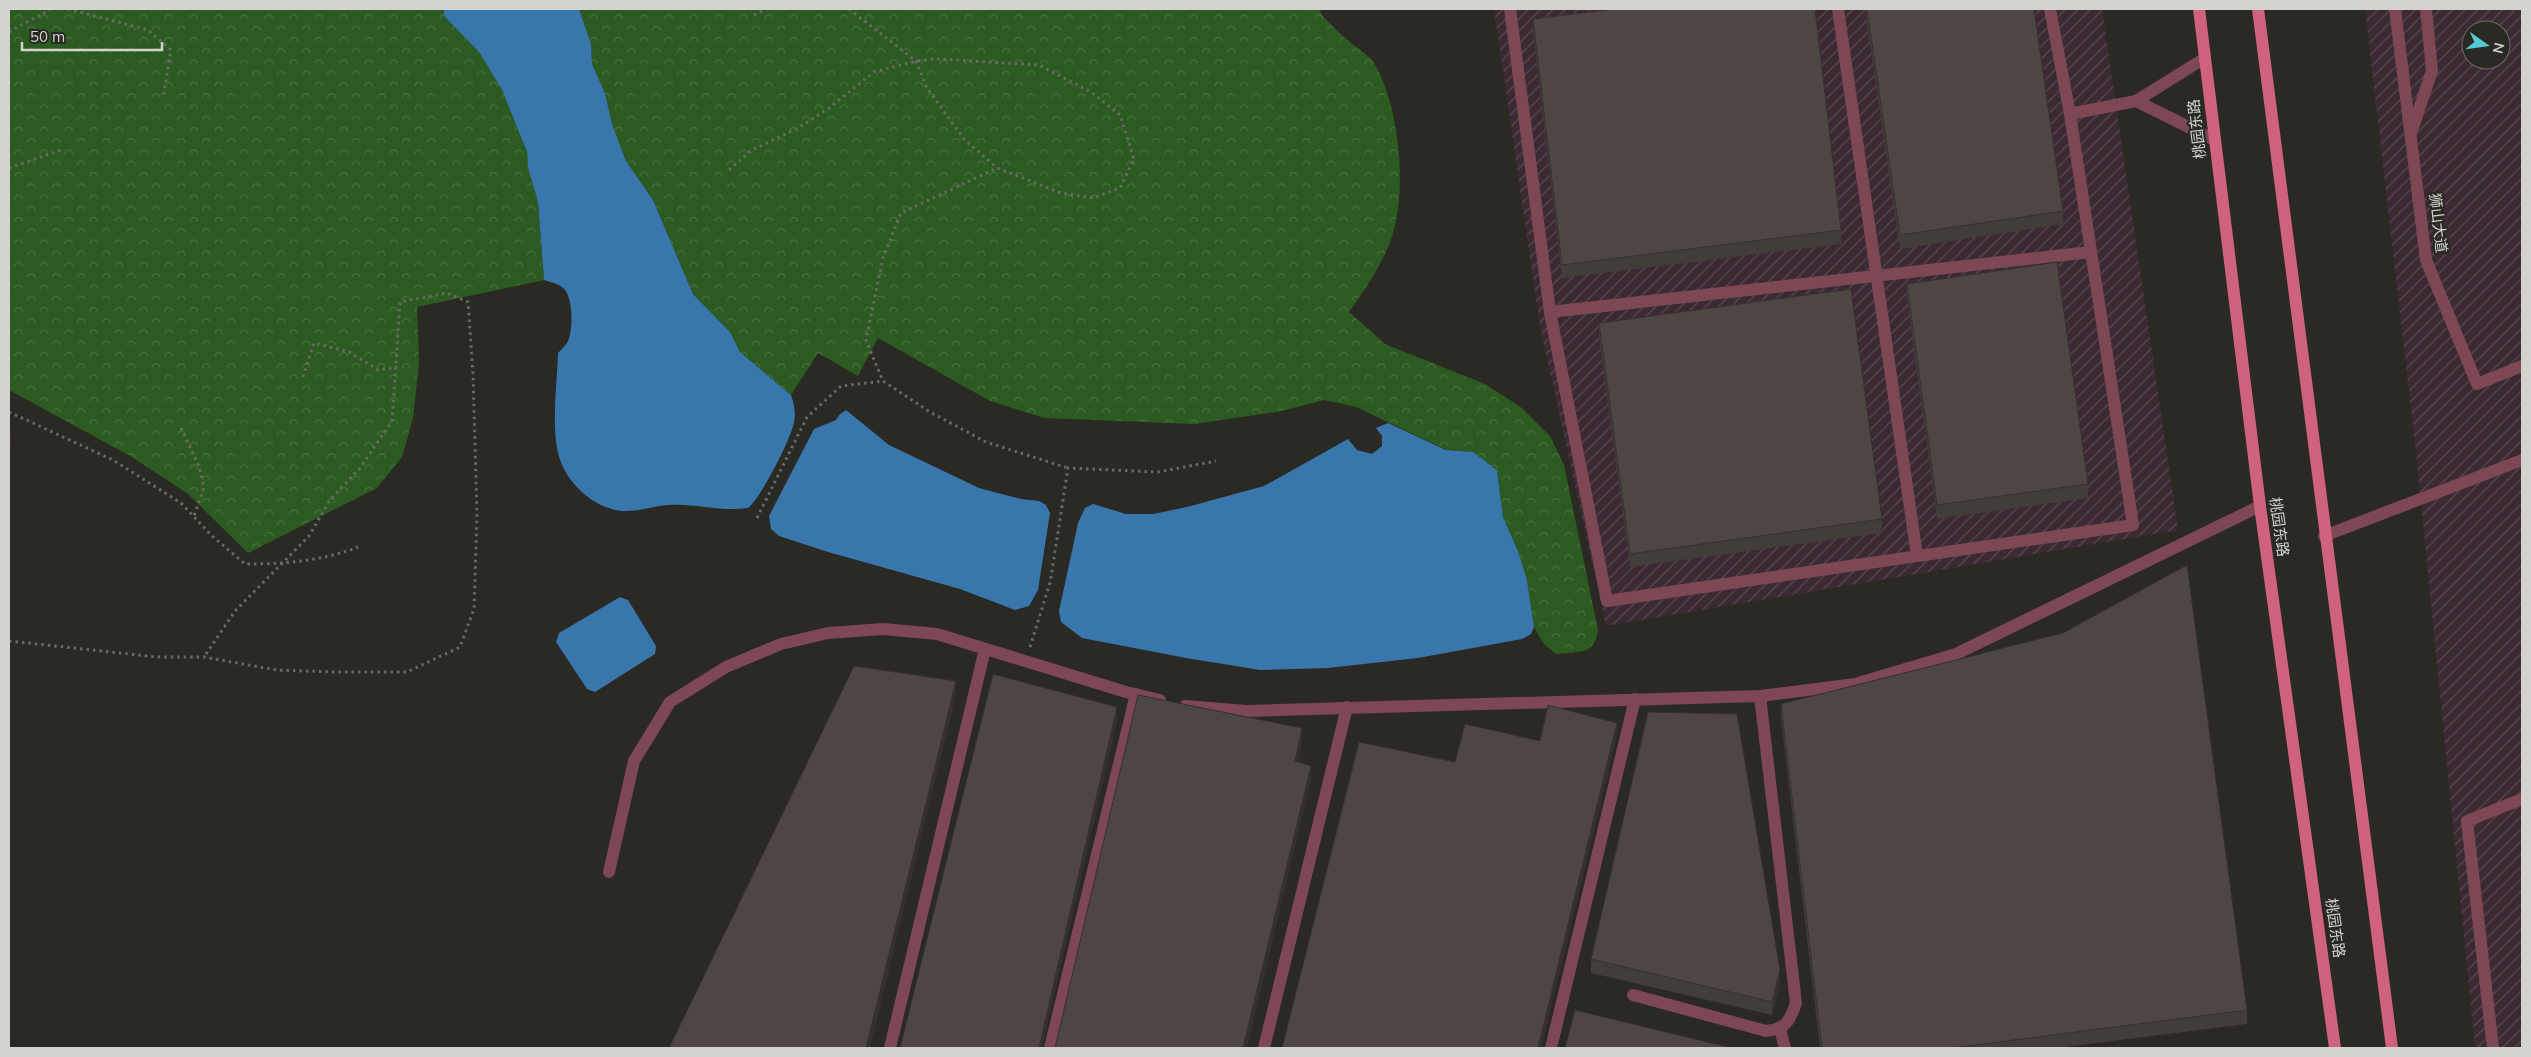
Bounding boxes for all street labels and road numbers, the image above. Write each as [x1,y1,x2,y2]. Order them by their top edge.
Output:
street label: 桃园东路 [2183,98,2210,160]
street label: 狮山大道 [2425,192,2452,254]
street label: 桃园东路 [2266,496,2293,558]
street label: 桃园东路 [2322,897,2349,959]

